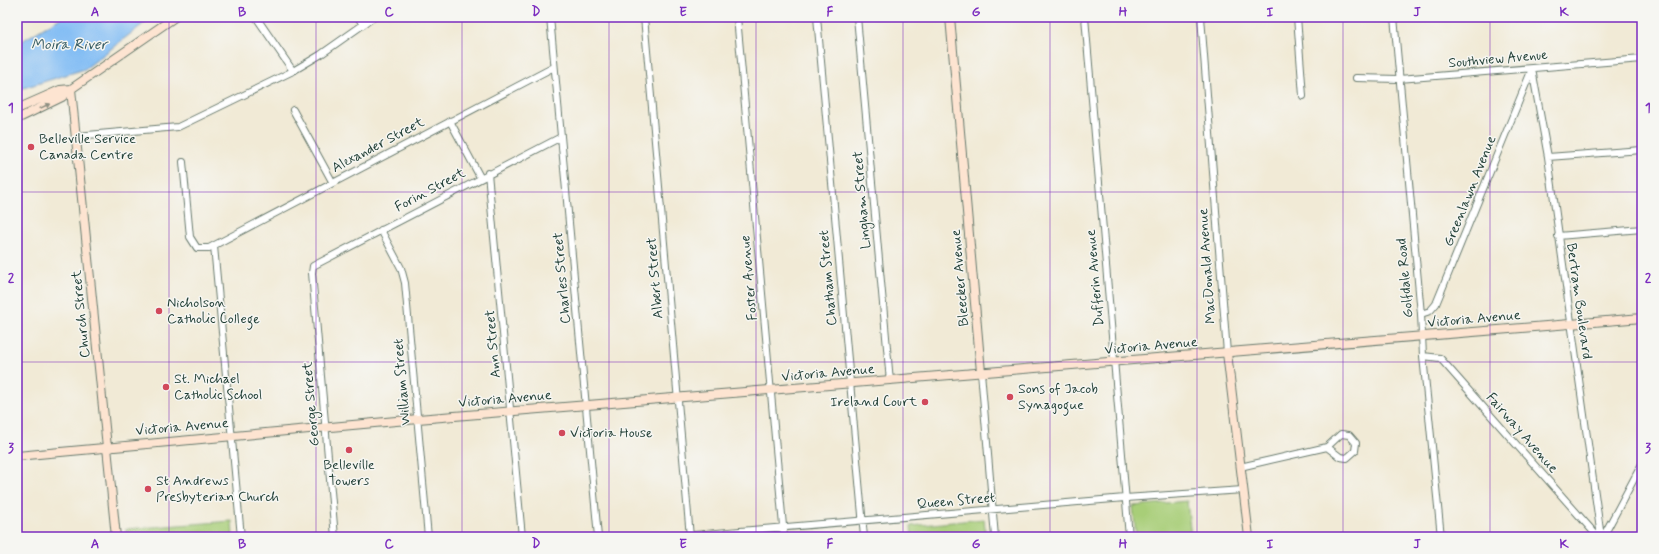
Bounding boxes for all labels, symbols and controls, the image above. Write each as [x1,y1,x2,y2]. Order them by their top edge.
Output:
text: A [91,4,99,21]
text: B [238,4,247,21]
text: C [384,4,394,21]
text: D [532,4,541,21]
text: E [679,4,687,21]
text: F [827,4,834,21]
text: G [972,4,981,21]
text: H [1119,4,1128,21]
text: I [1267,4,1274,21]
text: J [1413,4,1421,21]
text: K [1559,4,1569,21]
water label: Moira River [31,35,109,55]
street label: Southview Avenue [1448,46,1549,72]
text: 1 [8,100,14,117]
text: 1 [1645,100,1651,117]
one-way arrow [39,102,51,109]
street label: Alexander Street [329,113,428,177]
place label: Belleville Service Canada Centre [39,130,136,164]
street label: Greenlawn Avenue [1440,133,1500,249]
marker: Belleville Service Canada Centre [26,142,36,152]
street label: Lingham Street [849,150,876,250]
street label: Forin Street [392,164,469,216]
street label: MacDonald Avenue [1194,208,1220,324]
street label: Chatham Street [815,229,841,327]
street label: Bleecker Avenue [947,229,973,327]
street label: Dufferin Avenue [1082,229,1108,327]
street label: Charles Street [549,231,575,325]
street label: Foster Avenue [736,235,762,321]
street label: Albert Street [642,236,668,320]
street label: Golfdale Road [1393,237,1417,319]
street label: Bertram Boulevard [1562,242,1596,360]
street label: Church Street [67,268,95,359]
text: 2 [8,270,15,287]
text: 2 [1645,270,1652,287]
place label: Nicholson Catholic College [167,294,260,330]
marker: Nicholson Catholic College [154,306,164,316]
street label: Victoria Avenue [1427,306,1521,332]
street label: Ann Street [481,309,505,379]
street label: Victoria Avenue [1104,333,1198,359]
street label: William Street [389,338,415,426]
street label: George Street [298,360,325,447]
street label: Victoria Avenue [781,360,875,386]
place label: St. Michael Catholic School [174,370,262,404]
place label: Sons of Jacob Synagogue [1018,380,1098,416]
marker: St. Michael Catholic School [161,382,171,392]
street label: Victoria Avenue [458,386,552,412]
street label: Fairway Avenue [1482,389,1562,477]
marker: Sons of Jacob Synagogue [1005,392,1015,402]
place label: Ireland Court [830,393,918,411]
marker: Ireland Court [920,397,930,407]
street label: Victoria Avenue [135,414,229,440]
place label: Victoria House [570,424,653,442]
marker: Victoria House [557,428,567,438]
text: 3 [8,440,14,457]
text: 3 [1645,440,1651,457]
marker: Belleville Towers [344,445,354,455]
place label: Belleville Towers [323,456,375,490]
place label: St Andrews Presbyterian Church [156,472,279,506]
marker: St Andrews Presbyterian Church [143,484,153,494]
street label: Queen Street [916,489,996,513]
text: A [91,536,99,553]
text: B [238,536,247,553]
text: C [384,536,394,553]
text: D [532,536,541,553]
text: E [679,536,687,553]
text: F [827,536,834,553]
text: G [972,536,981,553]
text: H [1119,536,1128,553]
text: I [1267,536,1274,553]
text: J [1413,536,1421,553]
text: K [1559,536,1569,553]

